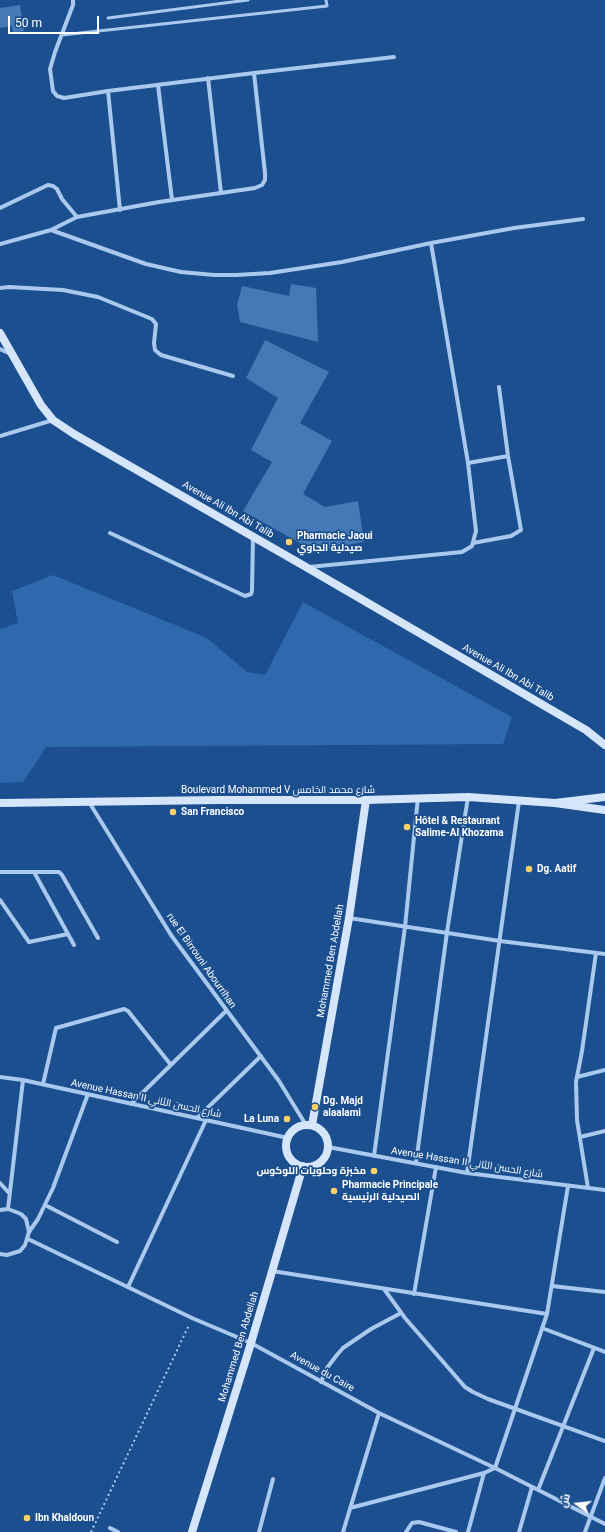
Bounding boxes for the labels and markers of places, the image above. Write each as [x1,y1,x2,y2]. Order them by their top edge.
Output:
place label: Pharmacie Jaoui صيدلية الجاوي [297,530,373,554]
marker: Pharmacie Jaoui صيدلية الجاوي [284,537,294,547]
place label: San Francisco [181,806,244,818]
marker: San Francisco [168,807,178,817]
place label: Hôtel & Restaurant Salime-Al Khozama [415,815,504,838]
marker: Hôtel & Restaurant Salime-Al Khozama [402,822,412,832]
place label: Dg. Aatif [537,863,576,875]
marker: Dg. Aatif [524,864,534,874]
place label: Dg. Majd alaalami [323,1095,363,1118]
marker: Dg. Majd alaalami [310,1102,320,1112]
place label: La Luna [244,1113,279,1125]
marker: La Luna [282,1114,292,1124]
place label: مخبزة وحلويات اللوكوس [256,1165,366,1177]
marker: مخبزة وحلويات اللوكوس [369,1166,379,1176]
place label: Pharmacie Principale الصيدلية الرئيسية [342,1179,438,1202]
marker: Pharmacie Principale الصيدلية الرئيسية [329,1186,339,1196]
place label: Ibn Khaldoun [35,1512,94,1524]
marker: Ibn Khaldoun [22,1513,32,1523]

